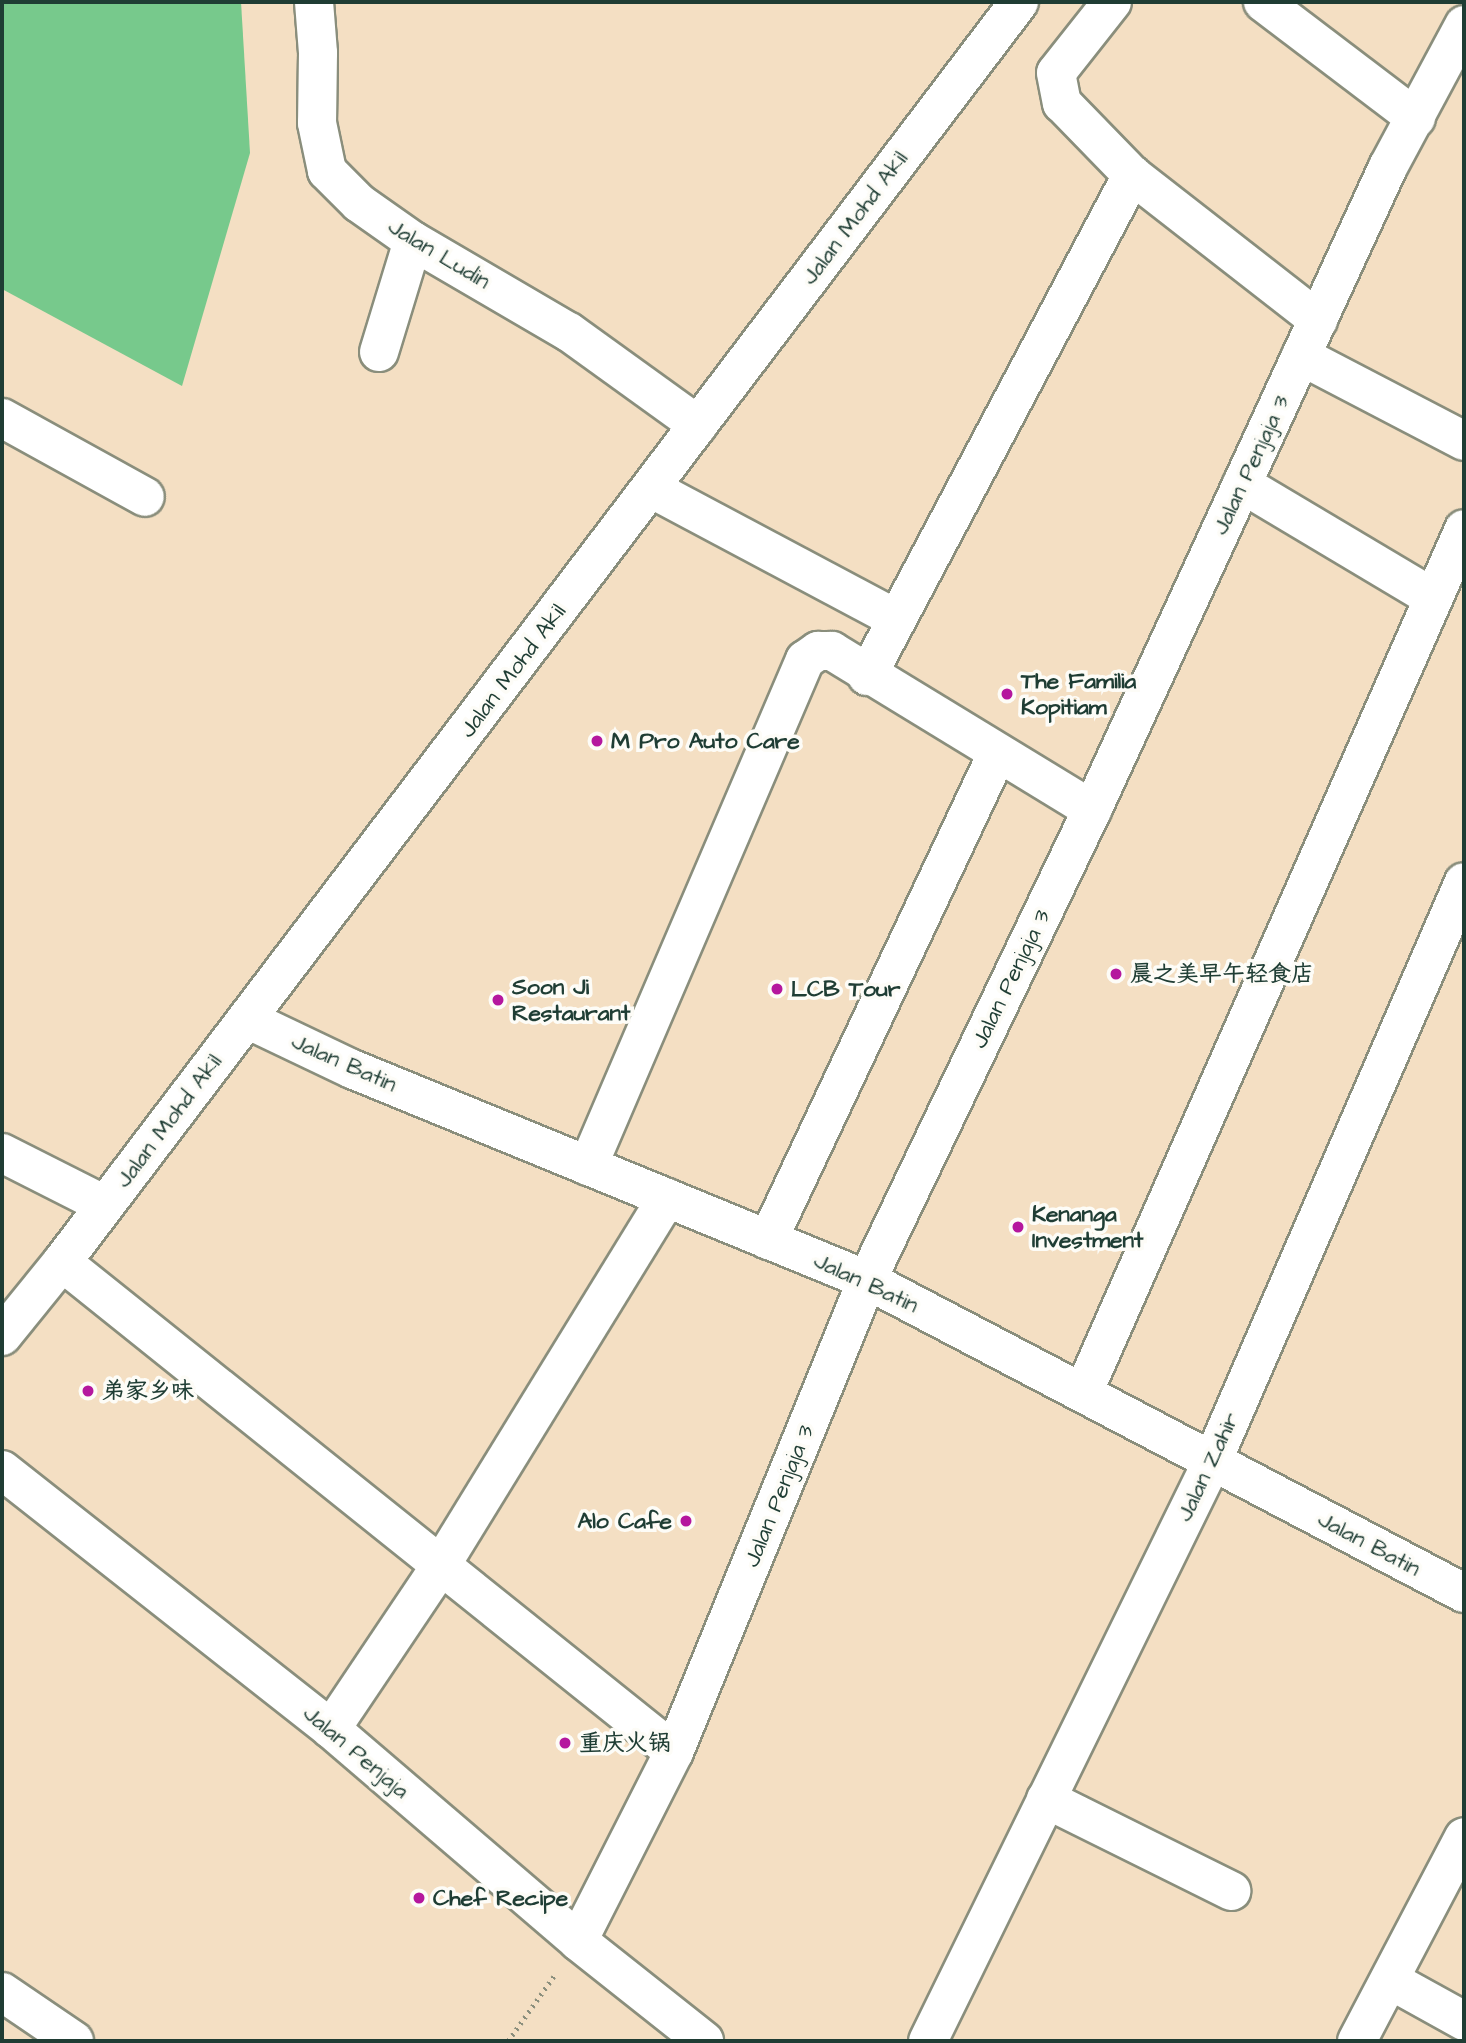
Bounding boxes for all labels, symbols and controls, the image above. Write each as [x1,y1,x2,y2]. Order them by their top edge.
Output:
street label: Jalan Mohd Akil [796,146,914,290]
street label: Jalan Ludin [383,213,495,295]
street label: Jalan Penjaja 3 [1207,391,1295,539]
street label: Jalan Mohd Akil [454,599,572,743]
place label: The Familia Kopitiam [1021,667,1136,721]
marker: The Familia Kopitiam [999,686,1015,702]
place label: M Pro Auto Care [611,727,800,755]
marker: M Pro Auto Care [589,733,605,749]
street label: Jalan Penjaja 3 [965,905,1057,1053]
place label: 晨之美早午轻食店 [1130,960,1314,988]
marker: 晨之美早午轻食店 [1108,966,1124,982]
place label: Soon Ji Restaurant [512,973,630,1027]
place label: LCB Tour [791,975,900,1003]
marker: LCB Tour [769,981,785,997]
marker: Soon Ji Restaurant [490,992,506,1008]
street label: Jalan Batin [287,1028,401,1098]
street label: Jalan Mohd Akil [110,1049,228,1193]
place label: Kenanga Investment [1032,1200,1143,1254]
marker: Kenanga Investment [1010,1219,1026,1235]
street label: Jalan Batin [809,1247,923,1319]
place label: 弟家乡味 [102,1377,194,1405]
marker: 弟家乡味 [80,1383,96,1399]
street label: Jalan Zahir [1171,1408,1245,1526]
street label: Jalan Penjaja 3 [738,1421,820,1571]
street label: Jalan Batin [1313,1505,1425,1583]
place label: Alo Cafe [577,1507,672,1535]
marker: Alo Cafe [678,1513,694,1529]
street label: Jalan Penjaja [297,1700,415,1804]
place label: 重庆火锅 [579,1729,671,1757]
marker: 重庆火锅 [557,1735,573,1751]
place label: Chef Recipe [433,1884,568,1912]
marker: Chef Recipe [411,1890,427,1906]

